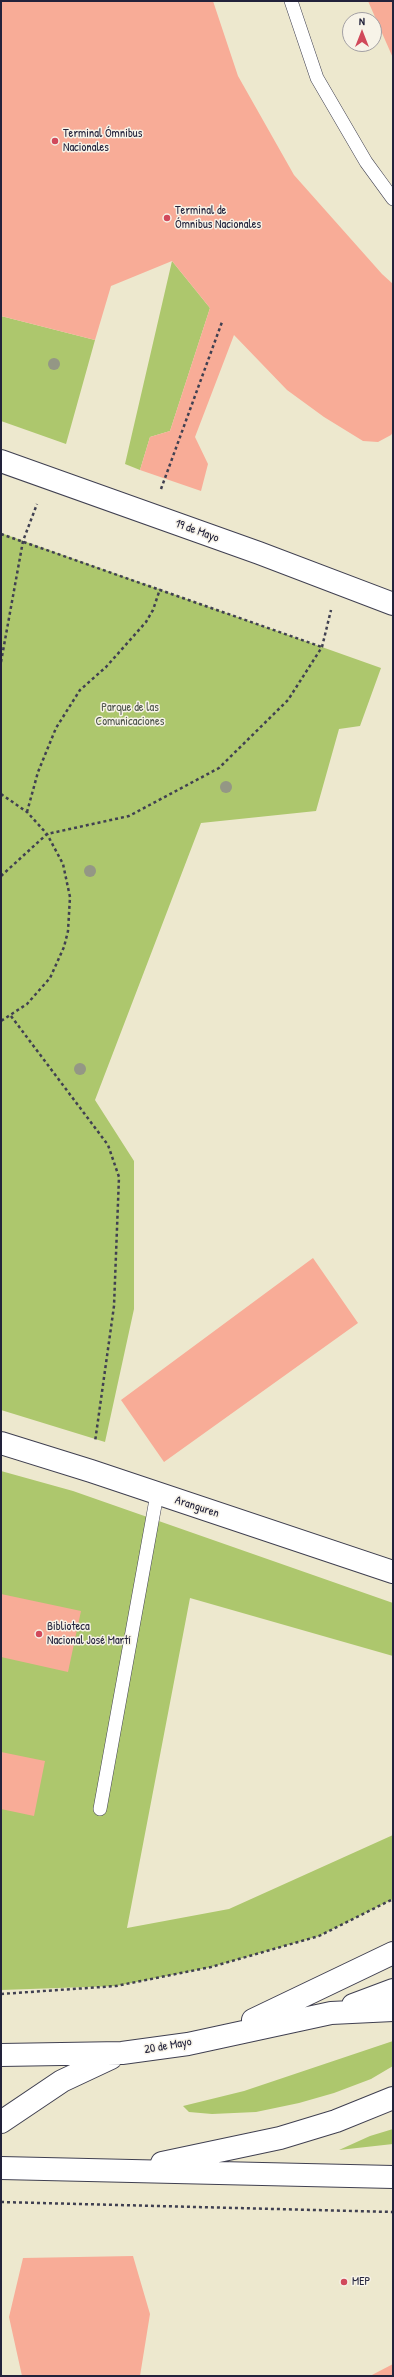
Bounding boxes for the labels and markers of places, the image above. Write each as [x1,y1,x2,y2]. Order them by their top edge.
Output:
place label: Terminal Ómnibus Nacionales [63,127,142,155]
marker: Terminal Ómnibus Nacionales [50,136,60,146]
place label: Terminal de Ómnibus Nacionales [175,204,261,232]
marker: Terminal de Ómnibus Nacionales [162,213,172,223]
place label: Biblioteca Nacional José Martí [47,1620,131,1648]
marker: Biblioteca Nacional José Martí [34,1629,44,1639]
place label: MEP [352,2275,370,2289]
marker: MEP [339,2277,349,2287]

